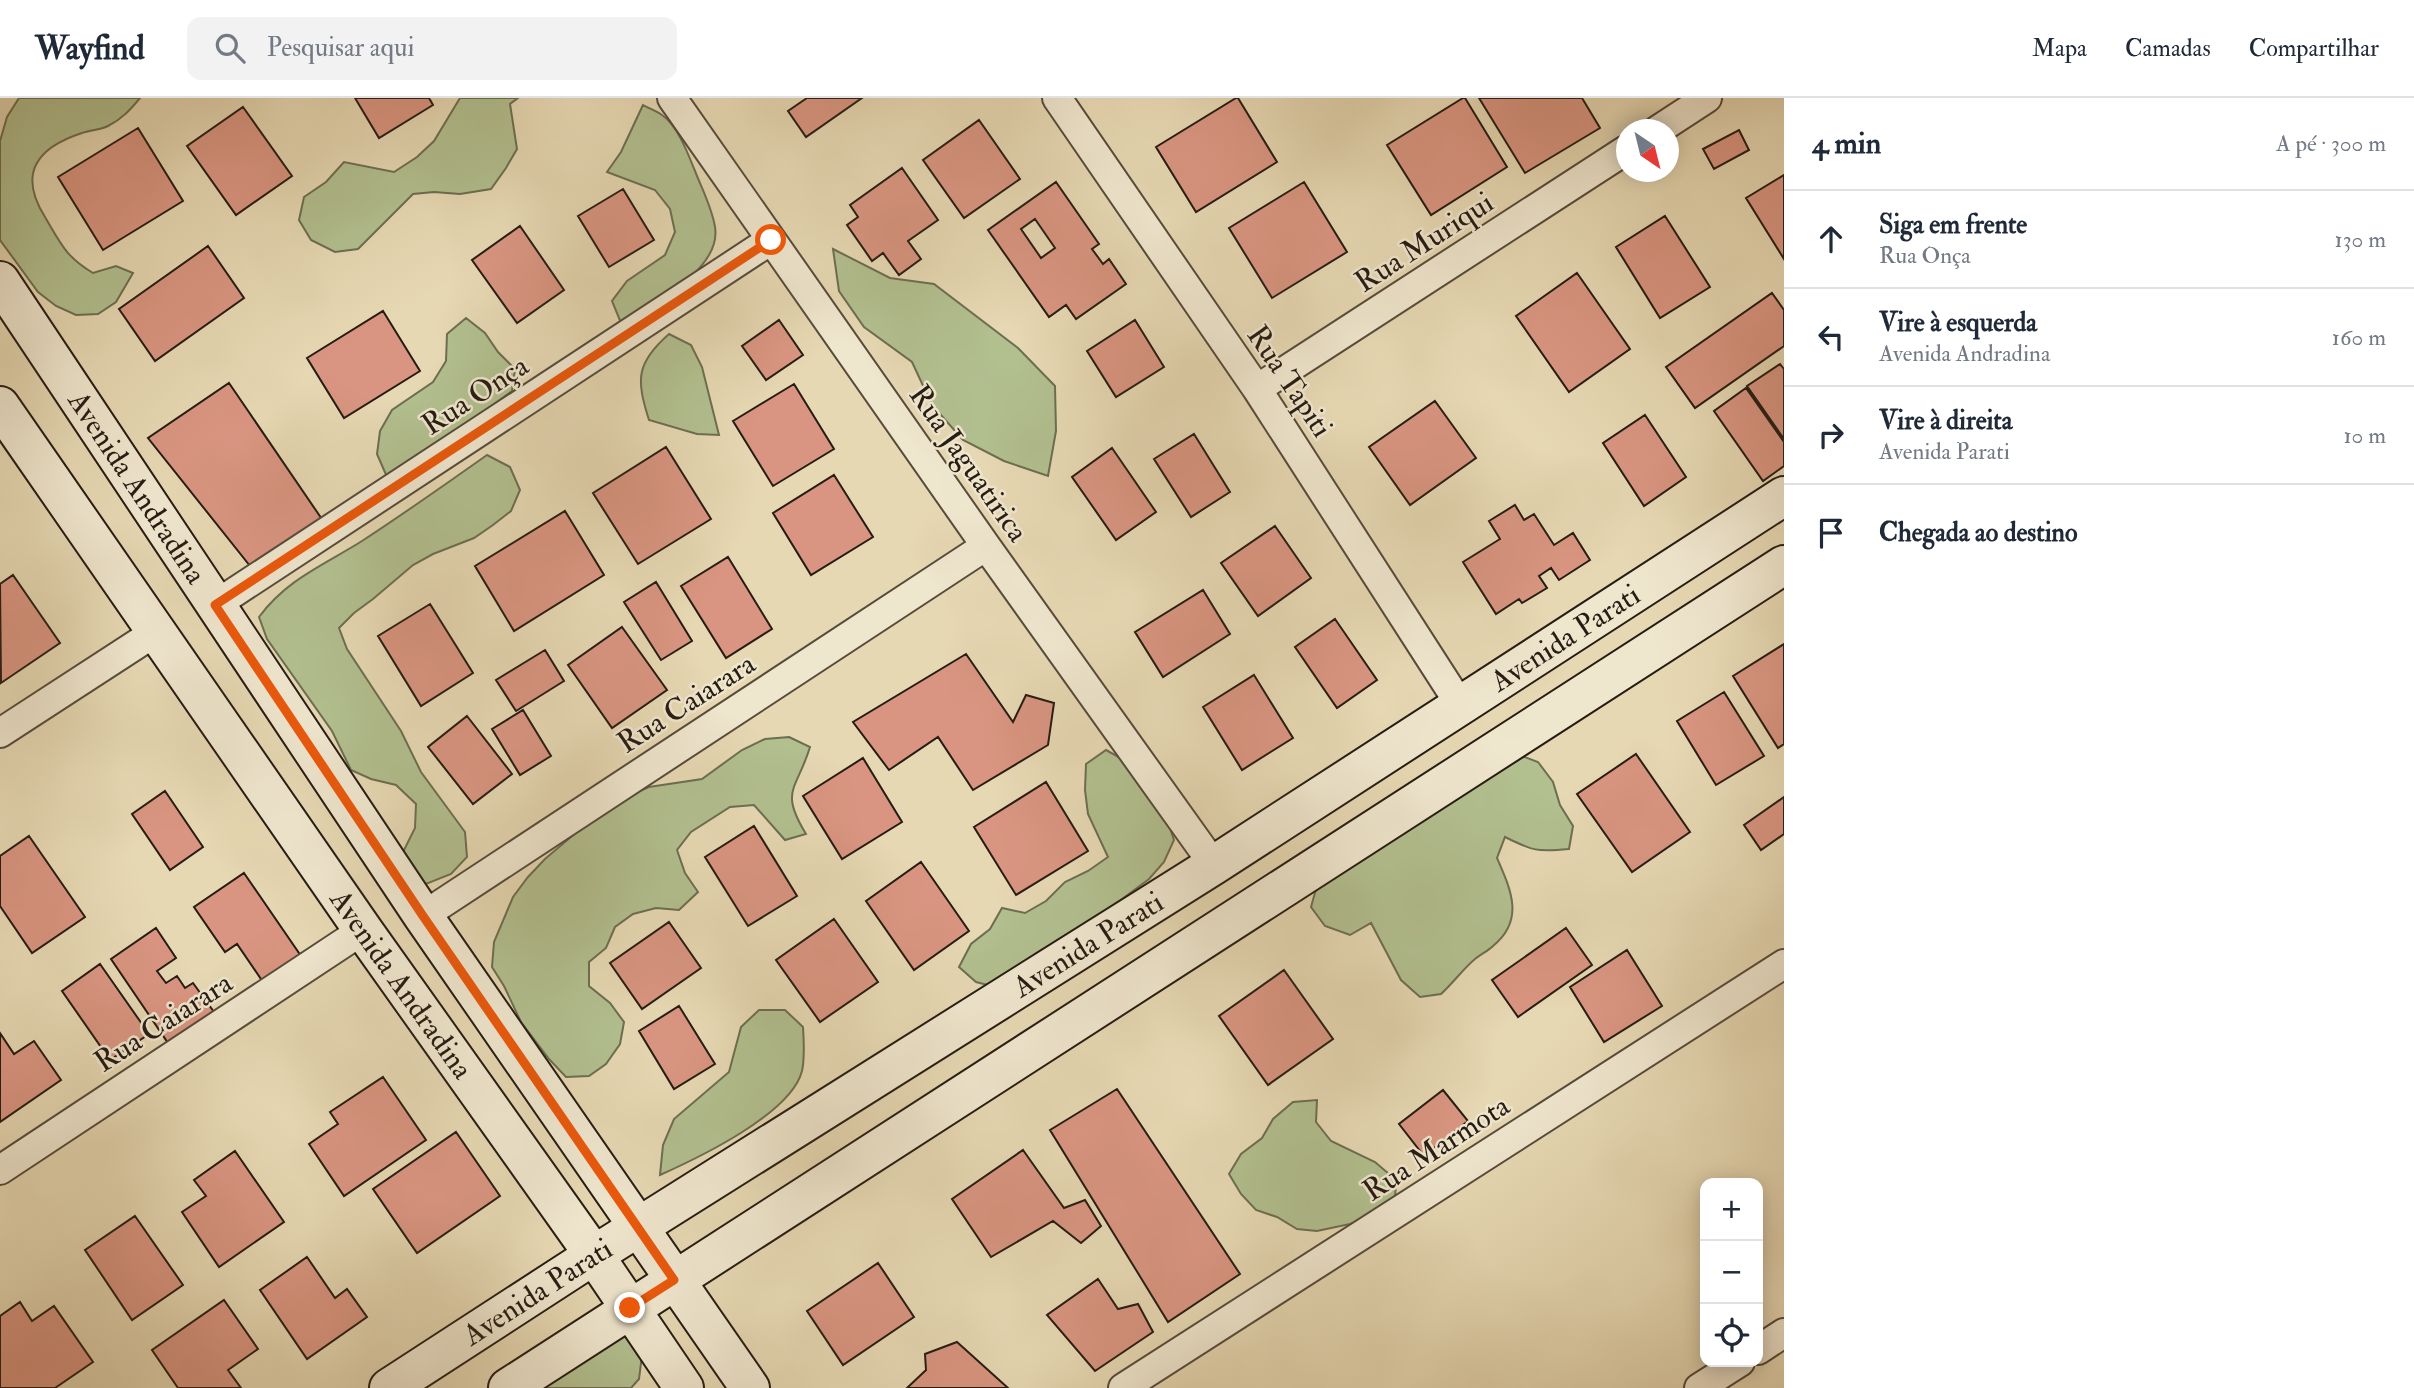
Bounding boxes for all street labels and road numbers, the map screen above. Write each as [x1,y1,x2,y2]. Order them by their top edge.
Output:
street label: Rua Muriqui [1348,184,1500,301]
street label: Rua Tapiti [1239,318,1340,444]
street label: Rua Onça [415,347,536,443]
street label: Rua Jaguatirica [901,378,1037,549]
street label: Avenida Andradina [59,384,215,592]
street label: Avenida Parati [1483,576,1647,701]
street label: Rua Caiarara [610,645,763,762]
street label: Avenida Andradina [321,882,481,1087]
street label: Avenida Parati [1005,884,1170,1006]
street label: Rua Caiarara [87,964,240,1081]
street label: Rua Marmota [1356,1087,1517,1210]
street label: Avenida Parati [455,1230,619,1355]

